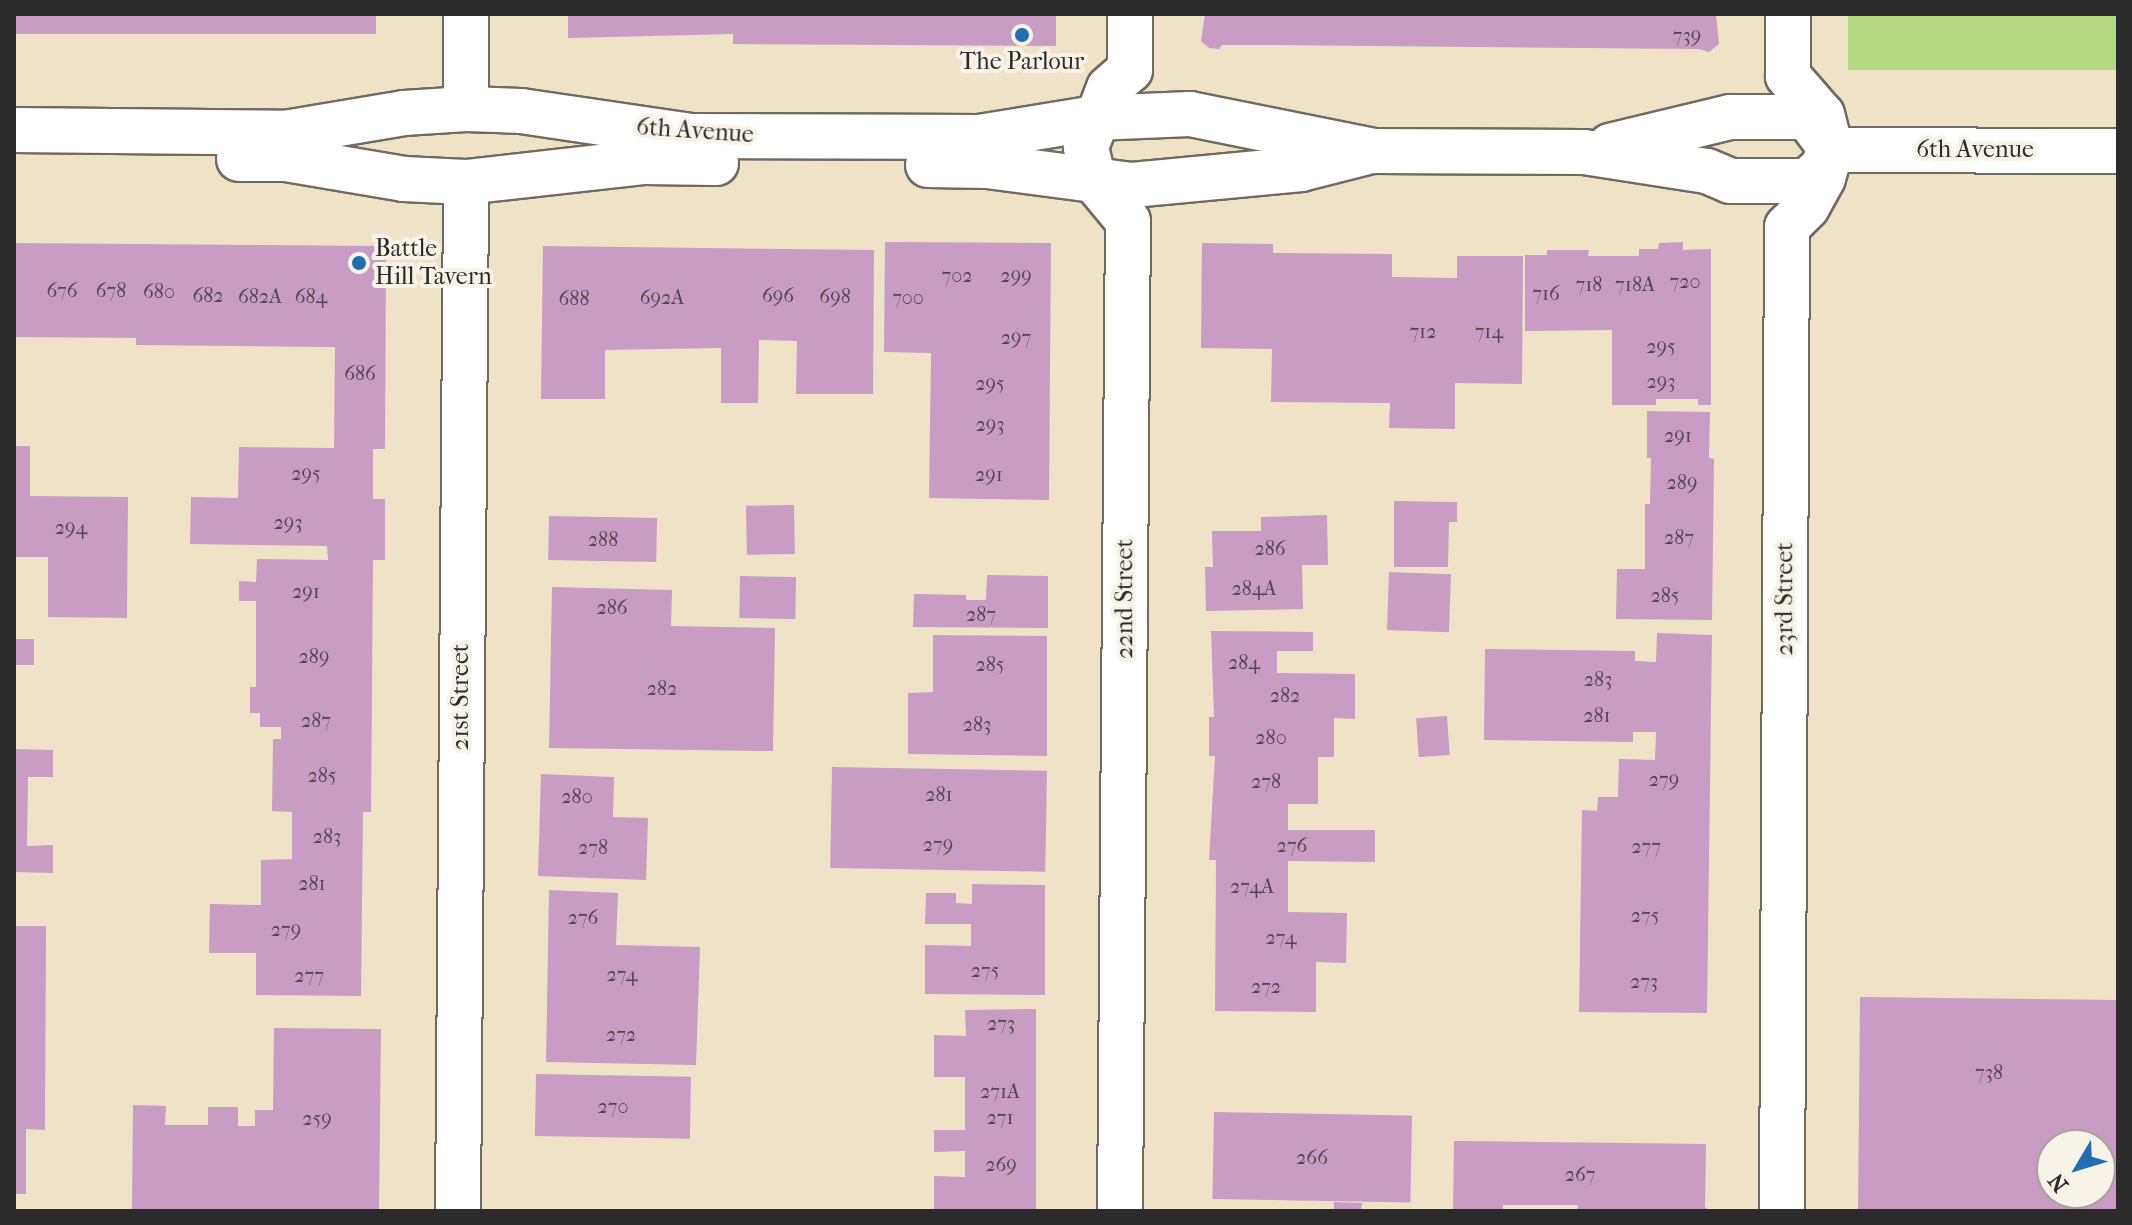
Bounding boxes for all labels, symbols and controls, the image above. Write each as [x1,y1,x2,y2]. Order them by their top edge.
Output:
house number: 739 [1673,23,1701,47]
marker: The Parlour [1013,26,1031,44]
place label: The Parlour [960,48,1084,76]
street label: 6th Avenue [635,113,755,149]
street label: 6th Avenue [1916,136,2034,164]
place label: Battle Hill Tavern [375,235,492,291]
marker: Battle Hill Tavern [350,254,368,272]
house number: 702 [942,263,972,287]
house number: 299 [1000,263,1032,287]
house number: 720 [1670,269,1700,293]
house number: 718 [1576,272,1602,296]
house number: 718A [1615,272,1655,296]
house number: 676 [46,278,78,302]
house number: 678 [96,278,126,302]
house number: 680 [143,279,175,303]
house number: 716 [1532,281,1560,305]
house number: 682 [192,283,224,307]
house number: 696 [762,283,794,307]
house number: 682A [238,284,282,308]
house number: 684 [295,284,327,308]
house number: 698 [819,284,851,308]
house number: 692A [640,285,684,309]
house number: 700 [892,285,924,309]
house number: 688 [559,286,589,310]
house number: 712 [1409,319,1437,343]
house number: 714 [1475,319,1503,343]
house number: 297 [1001,325,1031,349]
house number: 295 [1646,334,1676,358]
house number: 686 [344,361,376,385]
house number: 293 [1647,369,1675,393]
house number: 295 [975,371,1005,395]
house number: 293 [976,412,1004,436]
house number: 291 [1664,423,1692,447]
house number: 295 [291,461,321,485]
house number: 291 [975,462,1003,486]
house number: 289 [1667,470,1697,494]
house number: 293 [274,510,302,534]
house number: 294 [55,515,87,539]
house number: 287 [1664,525,1694,549]
house number: 288 [588,527,618,551]
house number: 286 [1254,536,1286,560]
street label: 22nd Street [1111,539,1139,659]
street label: 23rd Street [1771,542,1799,656]
house number: 284A [1231,576,1277,600]
house number: 291 [292,579,320,603]
house number: 285 [1651,583,1679,607]
house number: 286 [596,595,628,619]
house number: 287 [966,602,996,626]
house number: 289 [299,644,329,668]
street label: 21st Street [447,644,475,750]
house number: 284 [1228,650,1260,674]
house number: 285 [976,652,1004,676]
house number: 283 [1584,667,1612,691]
house number: 282 [647,676,677,700]
house number: 282 [1270,683,1300,707]
house number: 281 [1583,703,1611,727]
house number: 287 [301,708,331,732]
house number: 283 [963,712,991,736]
house number: 280 [1255,725,1287,749]
house number: 285 [308,763,336,787]
house number: 279 [1649,767,1679,791]
house number: 278 [1251,769,1281,793]
house number: 281 [925,782,953,806]
house number: 280 [561,784,593,808]
house number: 283 [313,824,341,848]
house number: 279 [923,832,953,856]
house number: 276 [1277,833,1307,857]
house number: 277 [1631,834,1661,858]
house number: 278 [578,835,608,859]
house number: 281 [298,871,326,895]
house number: 274A [1230,874,1274,898]
house number: 275 [1631,903,1659,927]
house number: 276 [568,905,598,929]
house number: 279 [271,917,301,941]
house number: 274 [1265,925,1297,949]
house number: 275 [971,958,999,982]
house number: 274 [606,962,638,986]
house number: 277 [294,963,324,987]
house number: 273 [1630,969,1658,993]
house number: 272 [1251,974,1281,998]
house number: 273 [987,1011,1015,1035]
house number: 272 [606,1022,636,1046]
house number: 738 [1975,1060,2003,1084]
house number: 271A [980,1079,1020,1103]
house number: 270 [598,1094,628,1118]
house number: 271 [986,1105,1014,1129]
house number: 259 [302,1106,332,1130]
north arrow [2036,1129,2116,1209]
house number: 266 [1296,1145,1328,1169]
house number: 269 [985,1152,1017,1176]
house number: 267 [1565,1162,1595,1186]
text: N [2043,1168,2074,1197]

